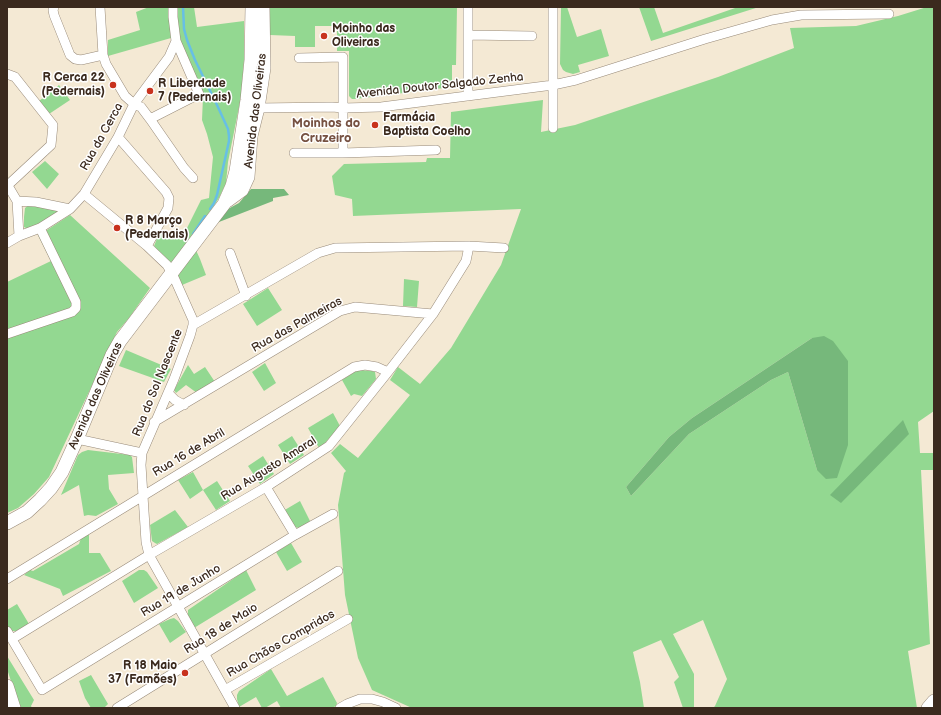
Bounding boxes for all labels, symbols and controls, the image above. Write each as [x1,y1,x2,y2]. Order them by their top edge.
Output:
place label: Moinho das Oliveiras [332,22,395,50]
marker: Moinho das Oliveiras [319,31,329,41]
street label: Avenida das Oliveiras [242,53,270,169]
street label: Avenida Doutor Salgado Zenha [356,70,524,102]
place label: R Cerca 22 (Pedernais) [42,71,105,99]
place label: R Liberdade 7 (Pedernais) [158,77,231,105]
marker: R Cerca 22 (Pedernais) [108,80,118,90]
marker: R Liberdade 7 (Pedernais) [145,86,155,96]
street label: Rua da Cerca [78,101,126,173]
place label: Farmácia Baptista Coelho [383,111,471,139]
district label: Moinhos do Cruzeiro [292,116,360,147]
marker: Farmácia Baptista Coelho [370,120,380,130]
place label: R 8 Março (Pedernais) [125,214,188,242]
marker: R 8 Março (Pedernais) [112,223,122,233]
street label: Rua das Palmeiras [249,294,345,356]
street label: Rua do Sol Nascente [130,327,186,439]
street label: Avenida das Oliveiras [66,340,126,452]
street label: Rua 16 de Abril [150,426,228,480]
street label: Rua Augusto Amaral [219,434,319,504]
street label: Rua 19 de Junho [139,562,223,620]
street label: Rua 18 de Maio [182,601,260,657]
street label: Rua Chãos Compridos [224,607,338,681]
place label: R 18 Maio 37 (Famões) [108,659,177,687]
marker: R 18 Maio 37 (Famões) [180,668,190,678]

